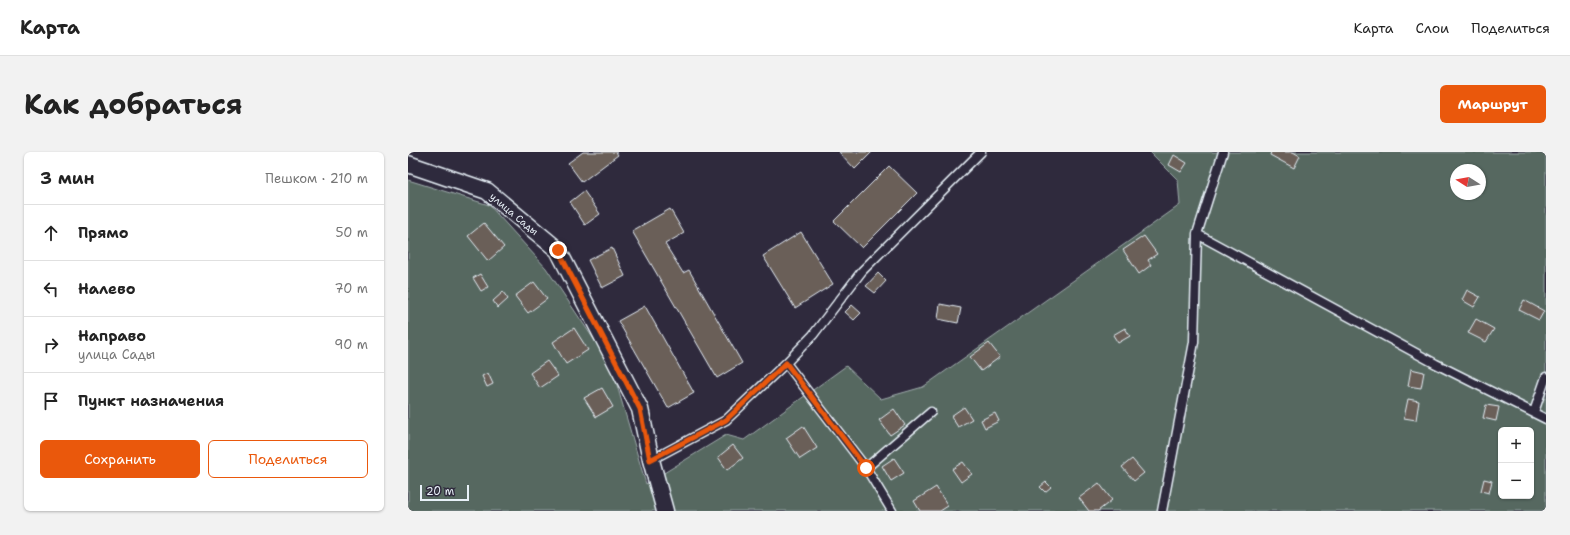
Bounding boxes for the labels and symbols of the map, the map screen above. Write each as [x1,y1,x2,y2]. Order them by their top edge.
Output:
north arrow [1450,164,1486,200]
street label: улица Сады [487,190,541,238]
route end [549,241,567,259]
route start [857,459,875,477]
scale bar [420,483,469,502]

